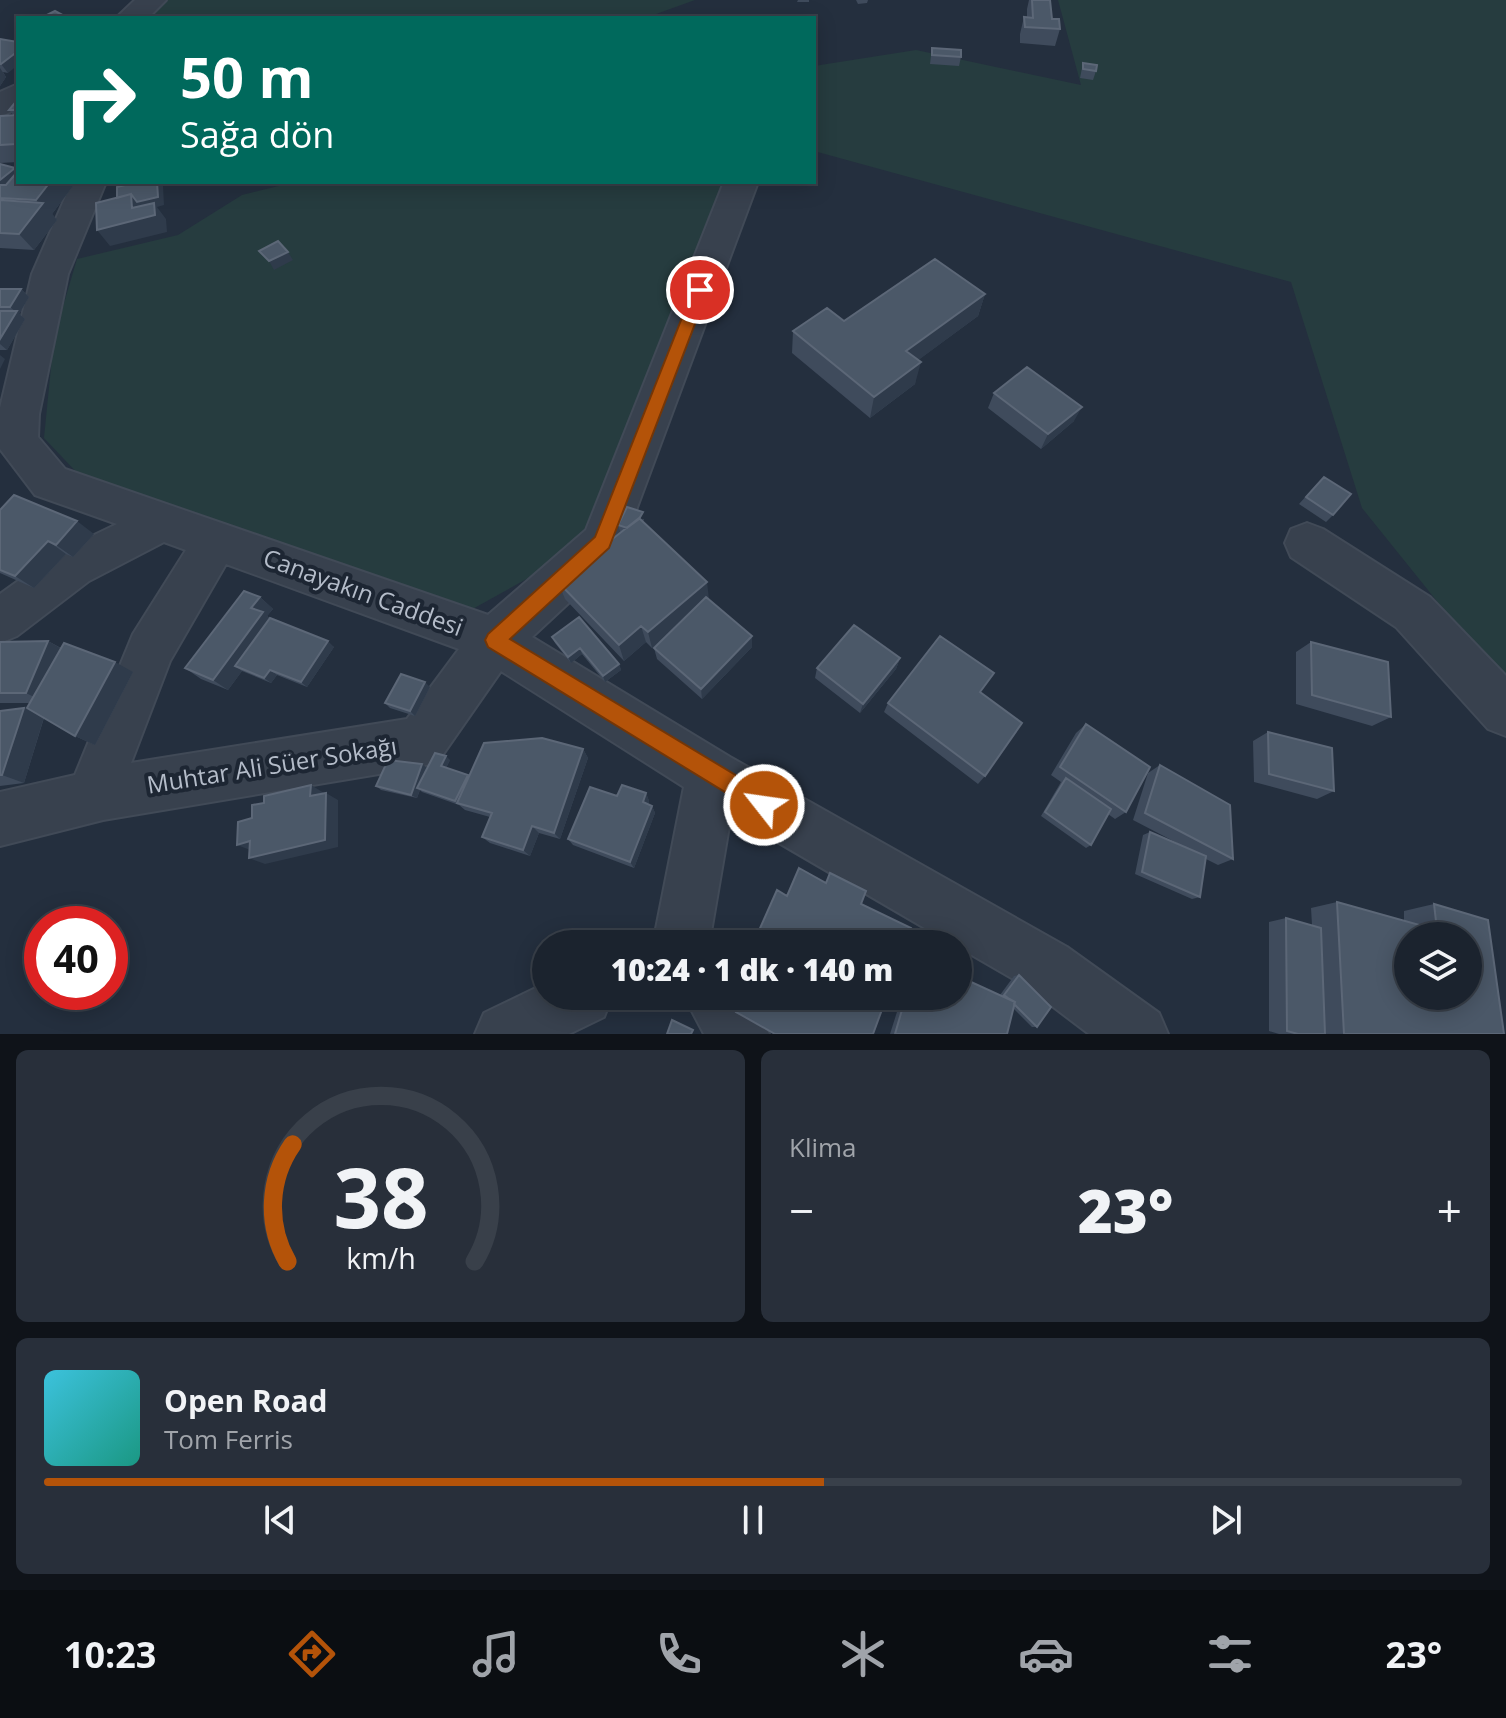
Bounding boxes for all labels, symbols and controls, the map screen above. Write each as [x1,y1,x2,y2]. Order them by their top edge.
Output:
text: 50 m [180,38,314,114]
icon: right [48,48,152,152]
text: Sağa dön [180,110,334,159]
pin [666,256,734,324]
icon: arrive [678,268,722,312]
street label: Canayakın Caddesi [259,540,468,643]
street label: Muhtar Ali Süer Sokağı [144,728,399,801]
position arrow [722,763,806,847]
speed limit sign: 40 [24,906,128,1010]
map controls [1394,922,1482,1010]
button: layers [1394,922,1482,1010]
text: 10:24 · 1 dk · 140 m [611,949,893,990]
text: Klima [789,1129,857,1165]
text: 38 [333,1139,428,1252]
text: 23° [1078,1169,1173,1251]
text: − [789,1180,814,1240]
text: + [1437,1180,1462,1240]
text: km/h [346,1238,415,1277]
text: Open Road [164,1380,328,1421]
text: Tom Ferris [164,1421,293,1457]
icon: previous [258,1498,302,1542]
icon: pause [731,1498,775,1542]
icon: next [1204,1498,1248,1542]
icon: directions [284,1626,340,1682]
icon: music [468,1626,524,1682]
icon: phone [651,1626,707,1682]
icon: climate [835,1626,891,1682]
icon: car [1018,1626,1074,1682]
icon: filters [1202,1626,1258,1682]
text: 10:23 [64,1630,156,1679]
text: 23° [1386,1630,1442,1679]

